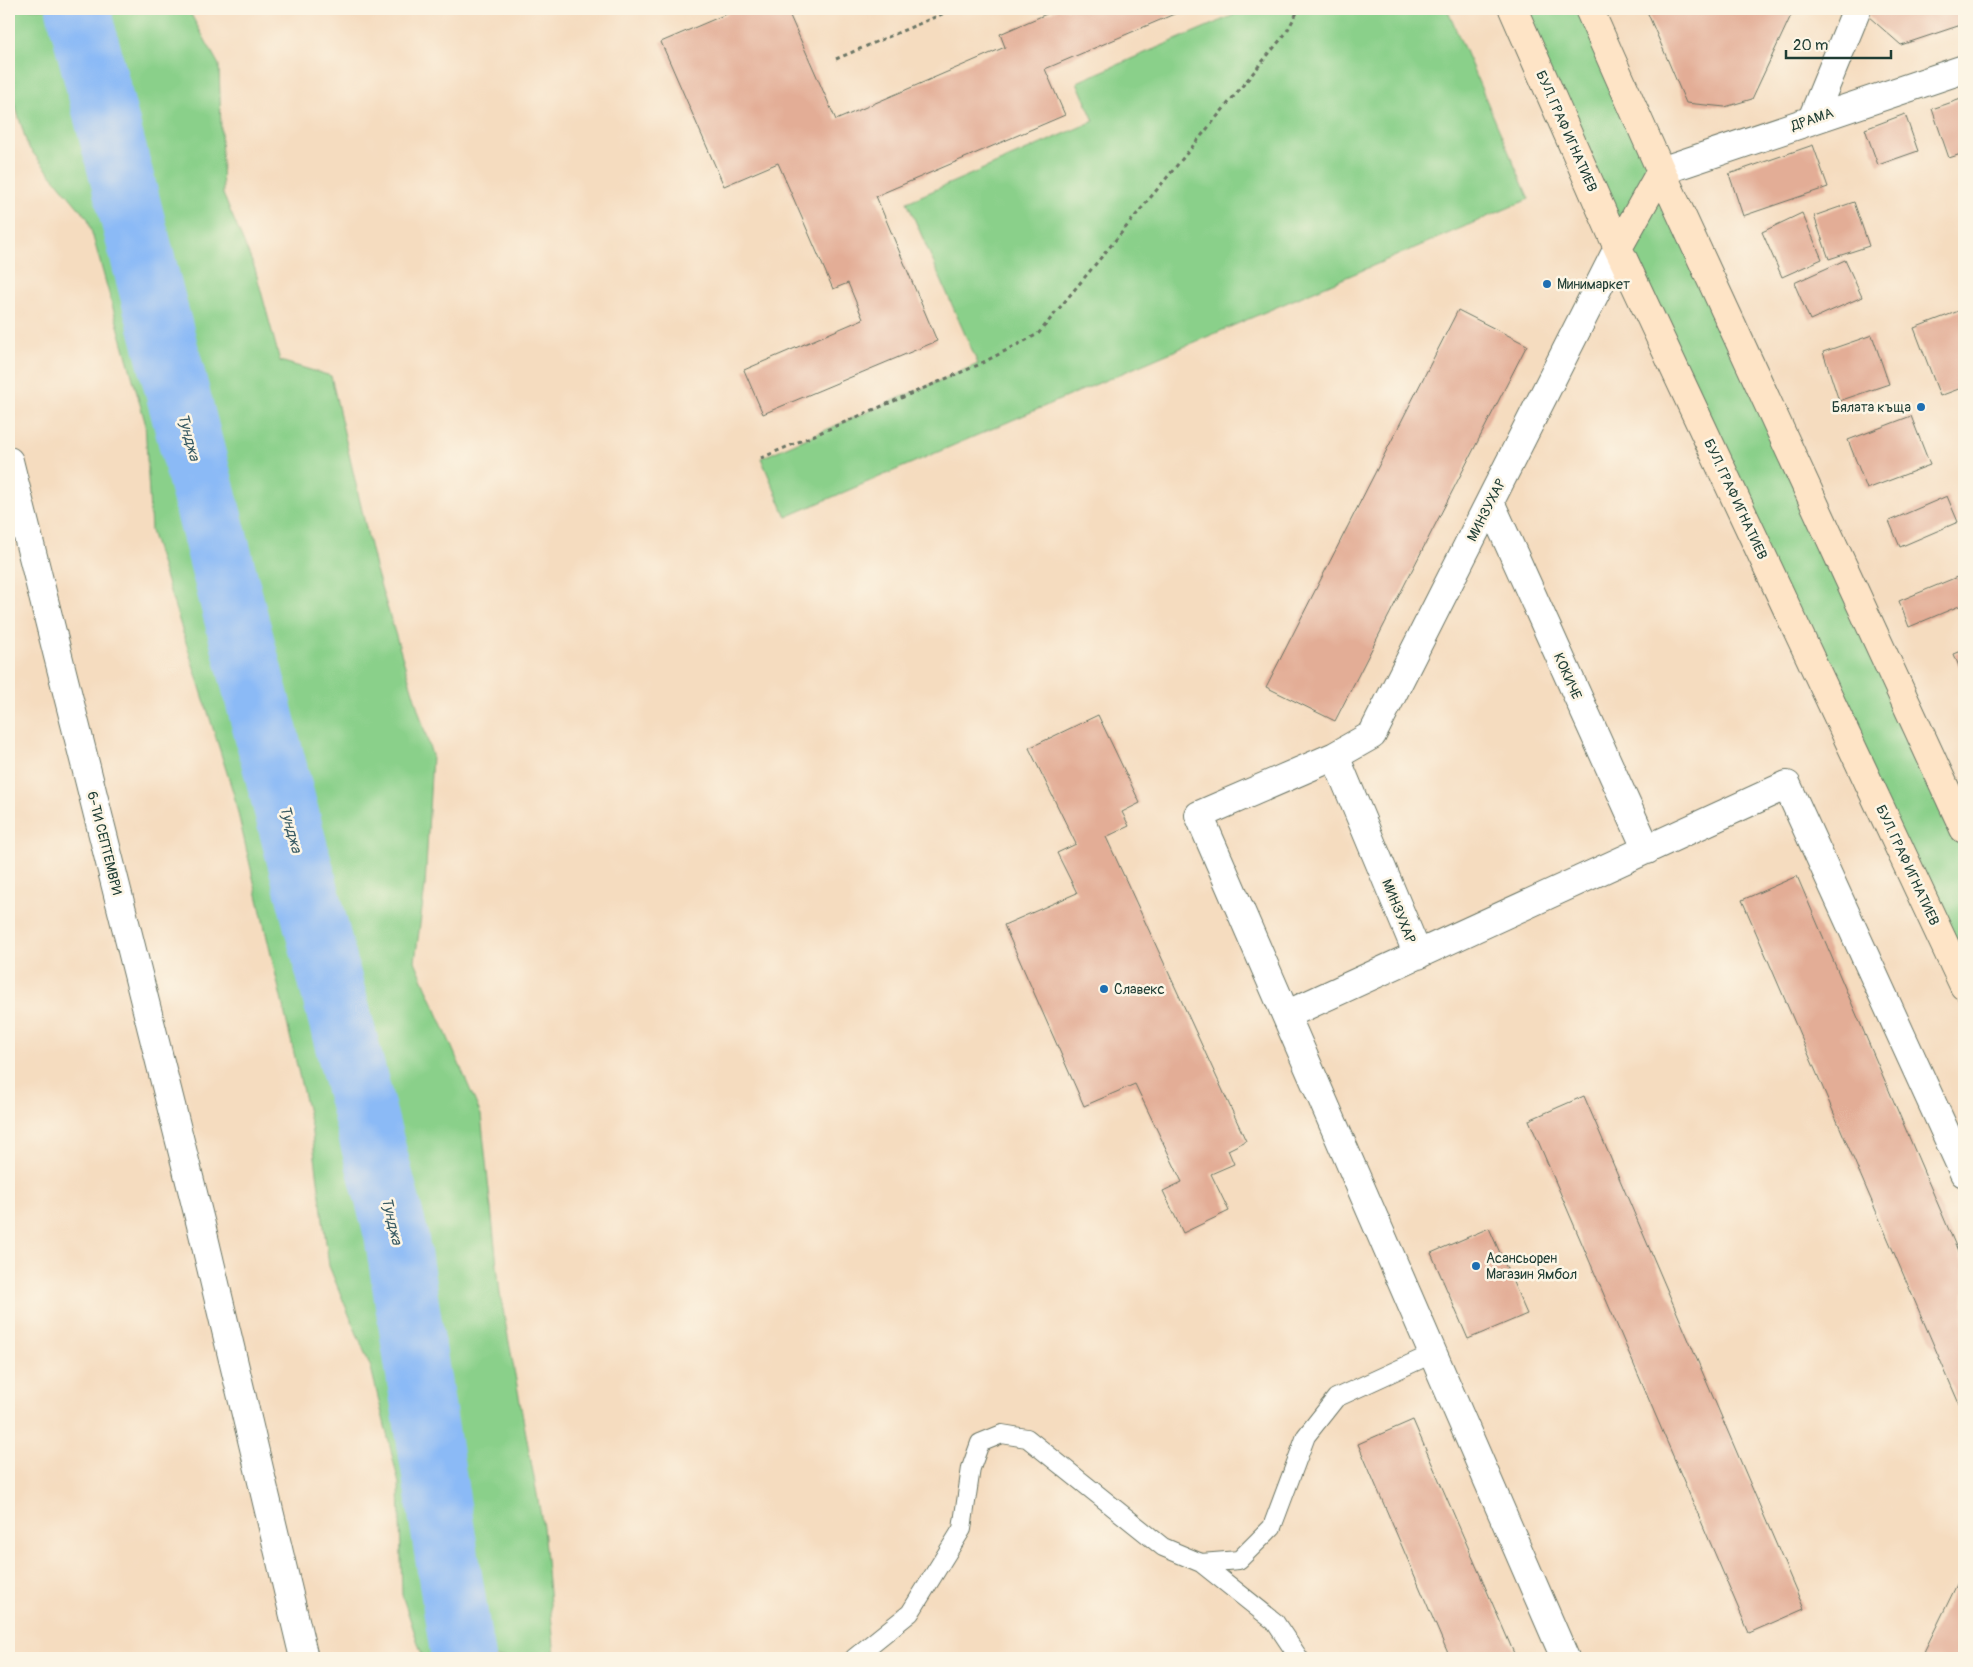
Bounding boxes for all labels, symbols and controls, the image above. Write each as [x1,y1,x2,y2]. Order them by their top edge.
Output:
scale bar [1786,28,1890,60]
text: 20 m [1793,36,1828,55]
street label: БУЛ. ГРАФ ИГНАТИЕВ [1532,68,1601,195]
street label: ДРАМА [1788,104,1836,135]
place label: Минимаркет [1557,276,1630,293]
marker: Минимаркет [1541,278,1553,290]
place label: Бялата къща [1832,399,1911,416]
marker: Бялата къща [1915,401,1927,413]
water label: Тунджа [173,412,204,464]
street label: БУЛ. ГРАФ ИГНАТИЕВ [1700,436,1771,562]
street label: МИНЗУХАР [1464,476,1509,544]
street label: КОКИЧЕ [1550,650,1585,702]
street label: 6-ТИ СЕПТЕМВРИ [83,790,126,897]
street label: БУЛ. ГРАФ ИГНАТИЕВ [1872,802,1943,928]
water label: Тунджа [275,804,306,856]
street label: МИНЗУХАР [1378,877,1419,946]
place label: Славекс [1114,981,1165,998]
marker: Славекс [1098,983,1110,995]
water label: Тунджа [377,1196,406,1248]
place label: Асансьорен Магазин Ямбол [1486,1250,1577,1283]
marker: Асансьорен Магазин Ямбол [1470,1260,1482,1272]

